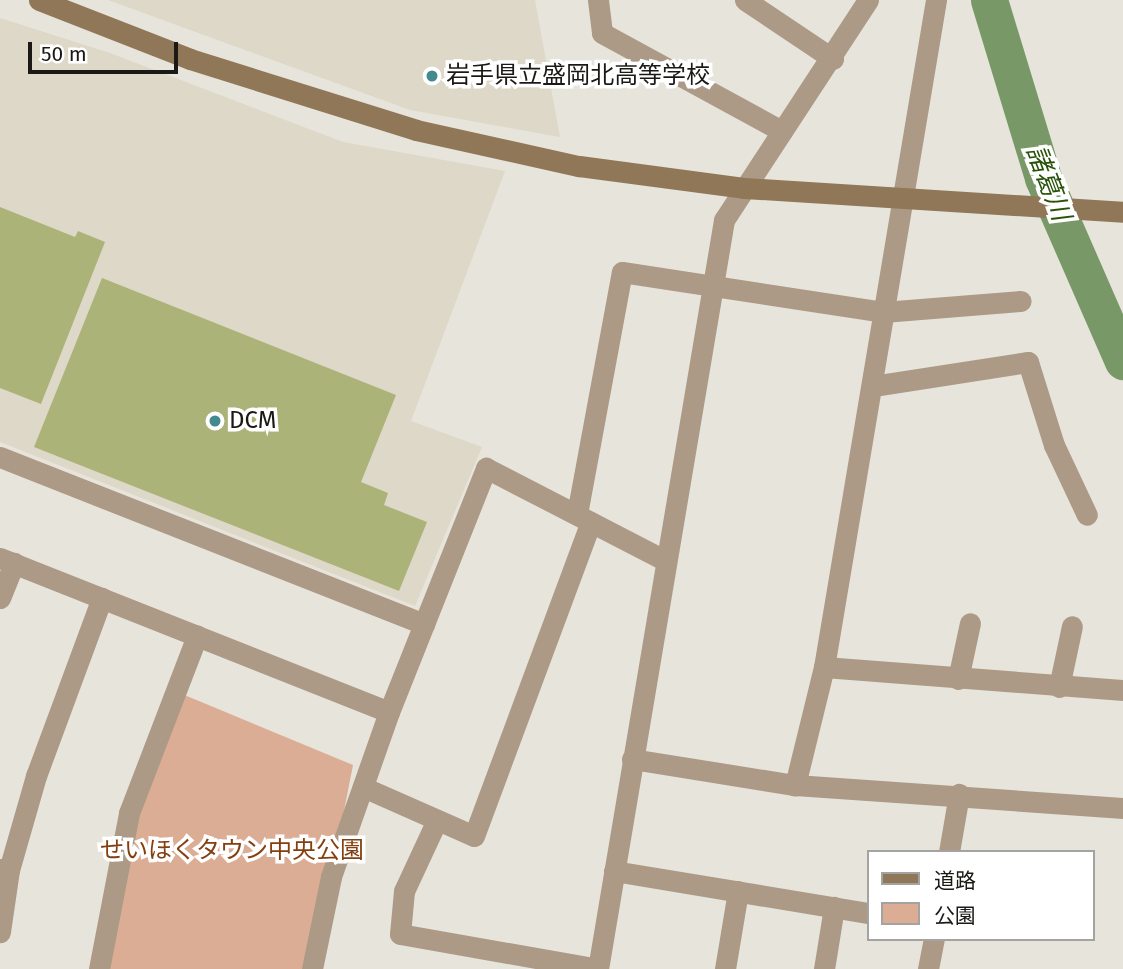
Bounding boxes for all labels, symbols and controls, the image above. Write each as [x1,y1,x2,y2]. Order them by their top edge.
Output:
scale bar [32,28,182,72]
text: 50 m [41,41,87,67]
place label: 岩手県立盛岡北高等学校 [446,62,710,90]
marker: 岩手県立盛岡北高等学校 [424,68,440,84]
water label: 諸葛川 [1019,141,1077,225]
place label: DCM [229,407,276,435]
marker: DCM [207,413,223,429]
park label: せいほくタウン中央公園 [100,837,364,865]
legend [867,850,1095,941]
text: 道路 [934,868,976,894]
text: 公園 [934,903,976,929]

